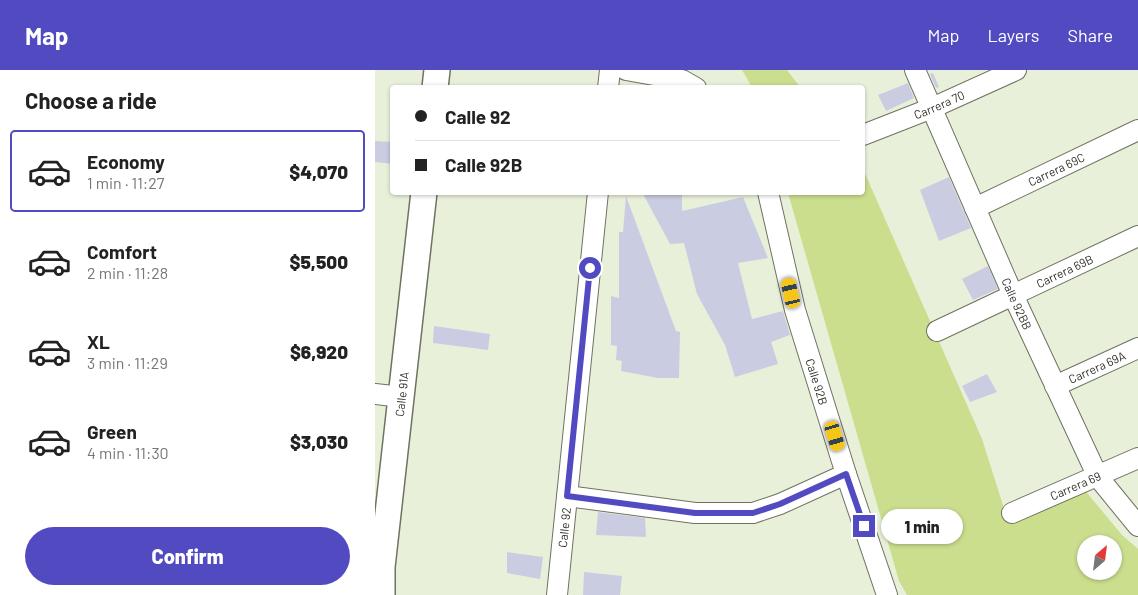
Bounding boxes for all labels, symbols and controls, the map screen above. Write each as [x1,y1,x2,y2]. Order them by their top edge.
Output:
text: Map [25,21,68,50]
text: Map [927,24,959,46]
text: Layers [987,24,1040,46]
text: Share [1068,24,1113,46]
text: Choose a ride [25,87,157,113]
street label: Carrera 70 [912,87,967,121]
text: Calle 92 [445,105,511,128]
icon: car [27,149,72,194]
text: Economy [87,150,165,173]
street label: Carrera 69C [1026,150,1087,189]
text: Calle 92B [445,153,522,176]
text: $4,070 [289,160,348,183]
text: 1 min · 11:27 [87,173,164,192]
icon: car [27,239,72,284]
text: Comfort [87,240,157,263]
text: $5,500 [290,250,348,273]
street label: Carrera 69B [1034,251,1095,290]
route start [579,257,601,279]
text: 2 min · 11:28 [87,263,168,282]
street label: Calle 92BB [999,276,1035,332]
car [780,277,801,309]
icon: car [27,329,72,374]
text: XL [87,330,110,353]
text: $6,920 [290,340,348,363]
street label: Carrera 69A [1066,348,1128,386]
text: 3 min · 11:29 [87,353,168,372]
street label: Calle 92B [803,357,831,407]
street label: Calle 91A [392,371,411,417]
icon: car [27,419,72,464]
car [823,419,846,453]
text: Green [87,420,137,443]
text: $3,030 [290,430,348,453]
text: 4 min · 11:30 [87,443,169,462]
street label: Carrera 69 [1048,468,1103,503]
street label: Calle 92 [555,507,573,548]
callout: 1 min [881,508,964,544]
route end [853,515,875,537]
text: 1 min [904,517,940,536]
button: Confirm [25,527,350,585]
north arrow [1077,535,1123,580]
map controls [1077,535,1122,580]

